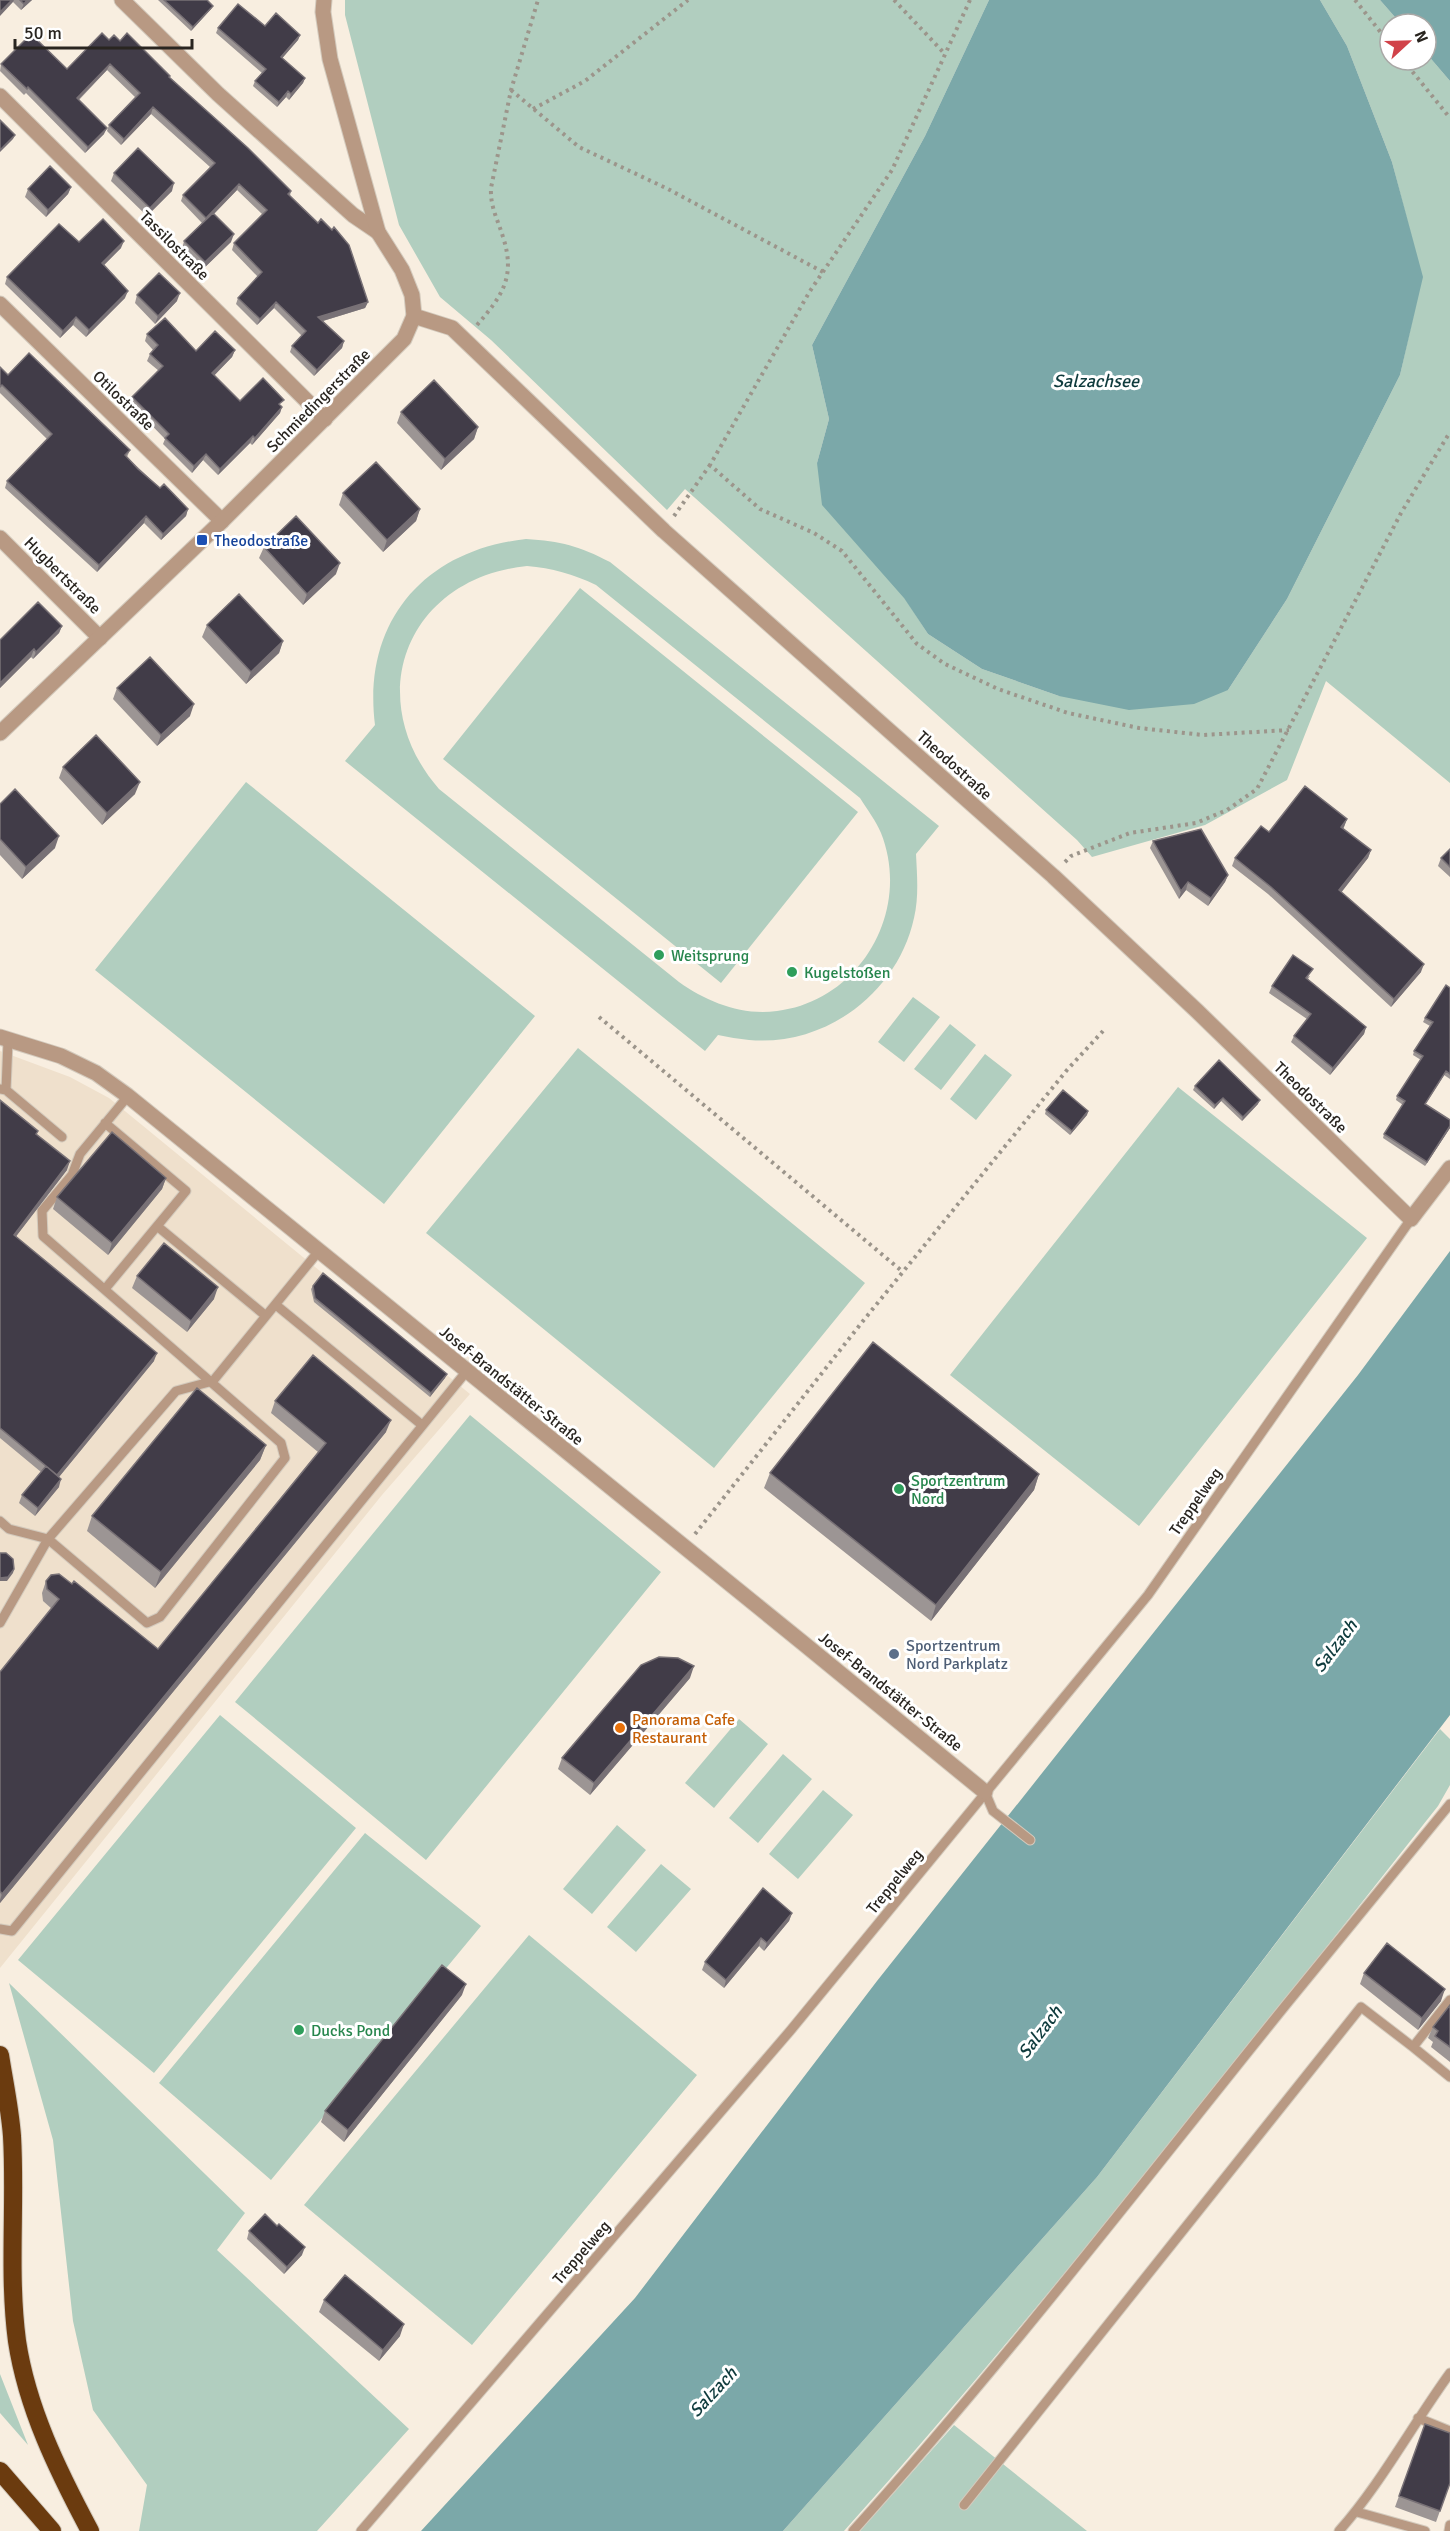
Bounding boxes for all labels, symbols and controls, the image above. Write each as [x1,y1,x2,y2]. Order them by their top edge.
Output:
scale bar [15,12,192,50]
north arrow [1378,12,1438,72]
text: 50 m [24,22,62,44]
text: N [1410,28,1432,46]
street label: Tassilostraße [135,207,213,285]
street label: Schmiedingerstraße [263,345,375,457]
street label: Otilostraße [88,366,158,435]
water label: Salzachsee [1053,370,1140,392]
place label: Theodostraße [214,531,308,551]
street label: Hugbertstraße [20,533,105,618]
marker: Theodostraße [195,533,209,547]
street label: Theodostraße [913,727,996,805]
place label: Weitsprung [671,946,749,966]
marker: Weitsprung [652,948,666,962]
place label: Kugelstoßen [804,963,891,983]
marker: Kugelstoßen [785,965,799,979]
street label: Theodostraße [1269,1058,1351,1138]
street label: Josef-Brandstätter-Straße [435,1322,587,1450]
street label: Treppelweg [1165,1464,1226,1539]
place label: Sportzentrum Nord [911,1471,1005,1509]
marker: Sportzentrum Nord [892,1482,906,1496]
water label: Salzach [1308,1614,1363,1677]
street label: Josef-Brandstätter-Straße [814,1628,966,1756]
place label: Sportzentrum Nord Parkplatz [906,1636,1008,1674]
marker: Sportzentrum Nord Parkplatz [887,1647,901,1661]
place label: Panorama Cafe Restaurant [632,1710,735,1748]
marker: Panorama Cafe Restaurant [613,1721,627,1735]
street label: Treppelweg [862,1845,927,1918]
water label: Salzach [1013,2000,1068,2063]
place label: Ducks Pond [311,2021,390,2041]
marker: Ducks Pond [292,2023,306,2037]
street label: Treppelweg [549,2217,615,2289]
water label: Salzach [684,2362,742,2421]

